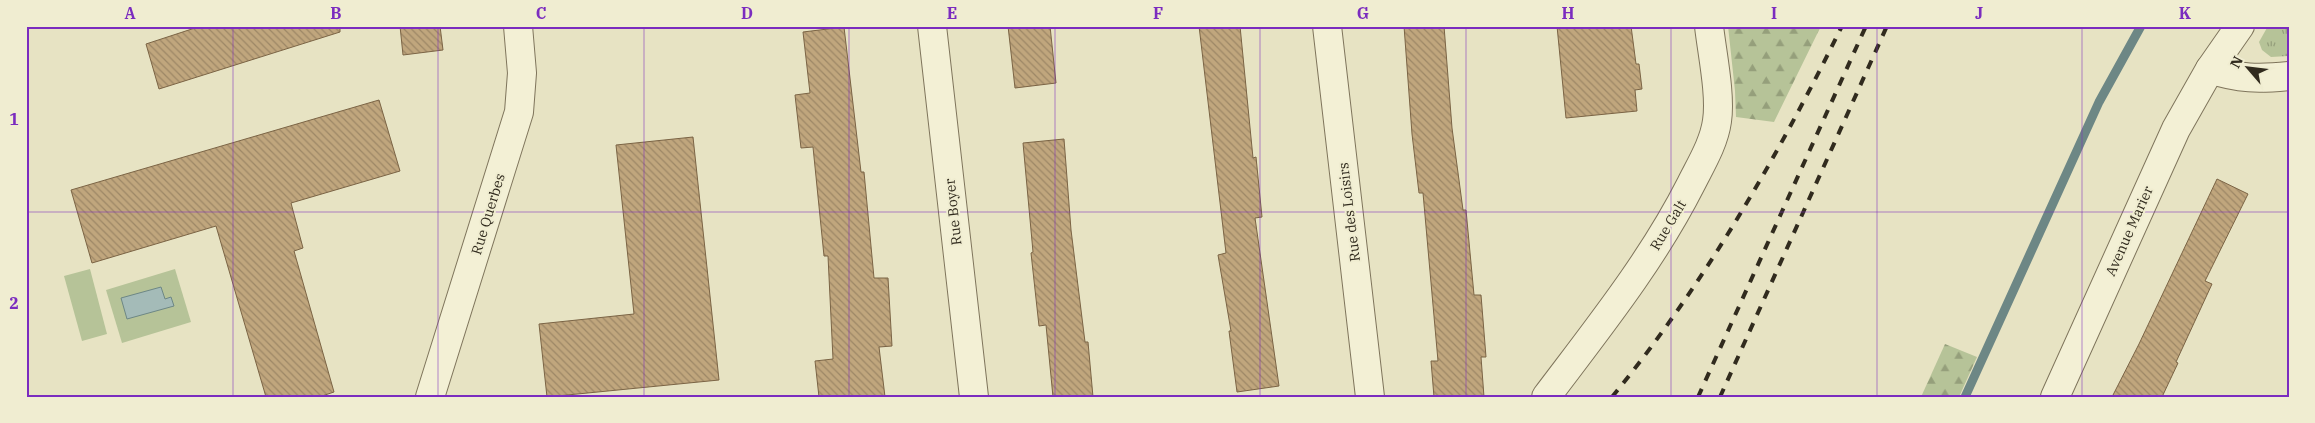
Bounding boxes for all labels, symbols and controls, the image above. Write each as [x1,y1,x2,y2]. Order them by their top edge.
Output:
text: A [124,3,136,23]
text: B [330,3,342,23]
text: C [536,3,546,23]
text: D [741,3,753,23]
text: E [947,3,957,23]
text: F [1153,3,1163,23]
text: G [1357,3,1369,23]
text: H [1562,3,1575,23]
text: I [1771,3,1777,23]
text: J [1975,3,1983,23]
text: K [2179,3,2192,23]
north arrow [2222,42,2272,92]
text: N [2226,53,2247,71]
text: 1 [9,109,19,129]
street label: Rue des Loisirs [1334,161,1364,263]
street label: Rue Querbes [467,171,509,257]
street label: Rue Boyer [940,177,965,246]
street label: Avenue Marier [2101,182,2157,279]
street label: Rue Galt [1646,196,1690,254]
text: 2 [9,293,19,313]

